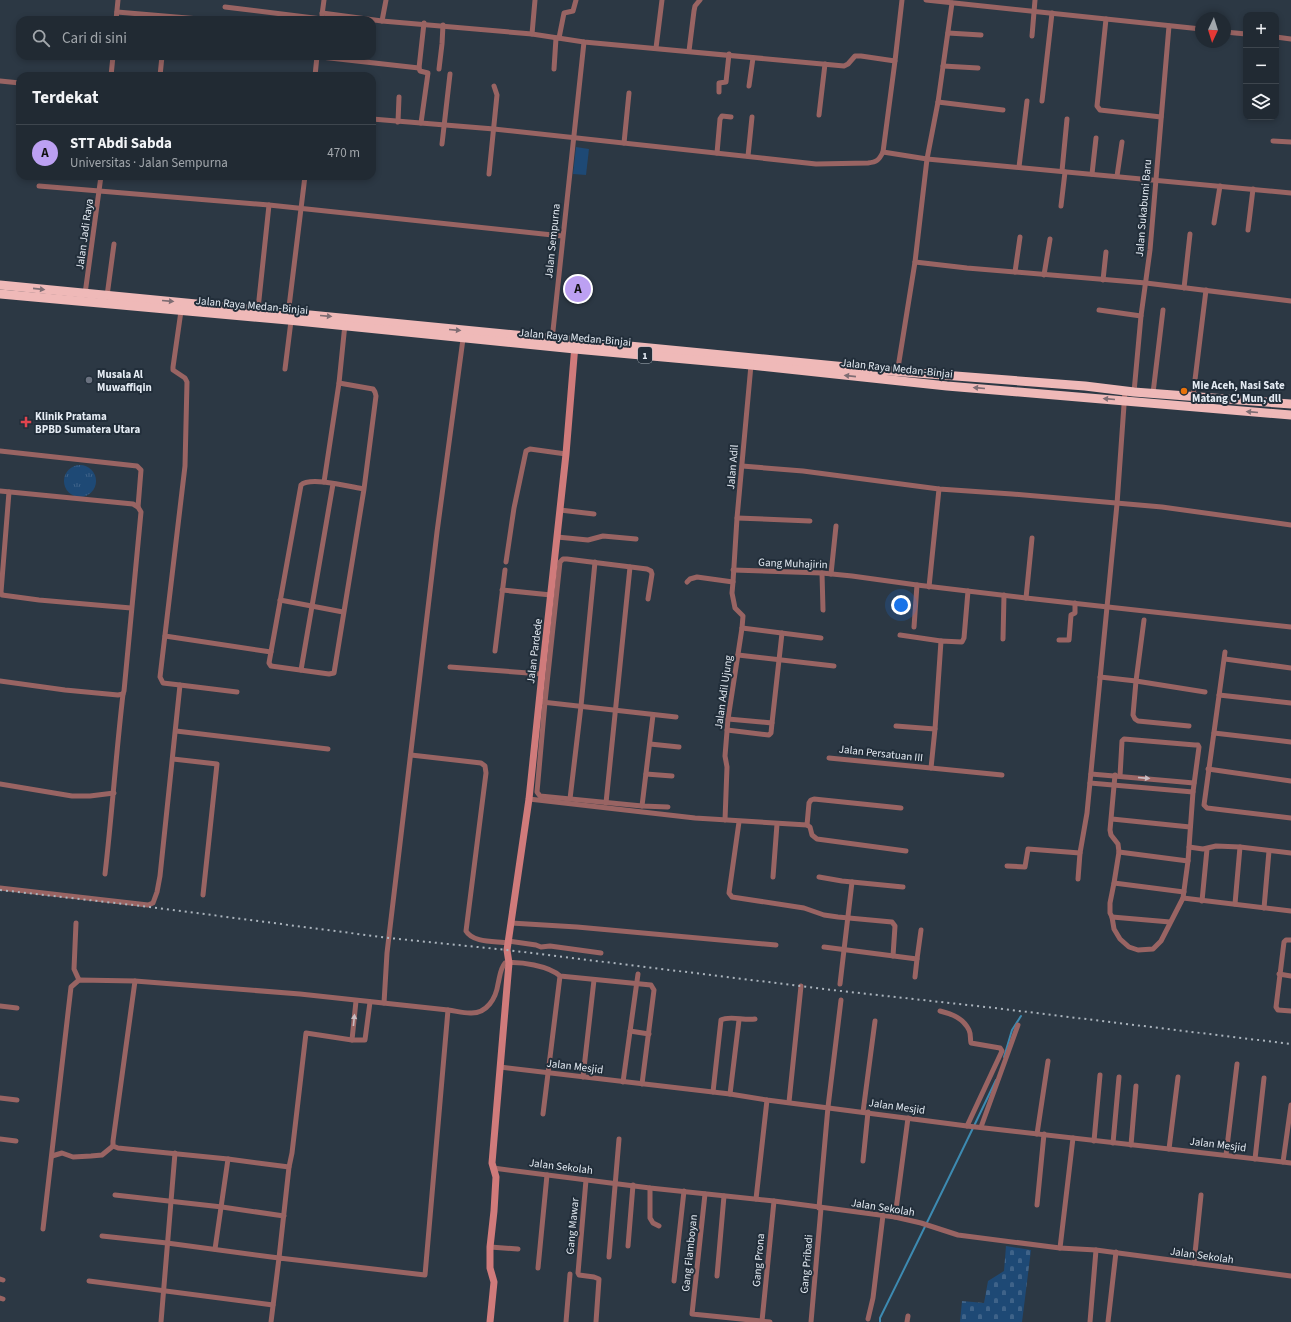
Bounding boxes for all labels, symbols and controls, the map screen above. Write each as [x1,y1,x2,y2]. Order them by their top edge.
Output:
north arrow [1195,12,1231,48]
map controls [1243,12,1279,120]
button: + [1243,12,1279,48]
search box [16,16,376,60]
icon: search [30,27,52,49]
text: Cari di sini [62,28,127,49]
button: − [1243,48,1279,84]
button: layers [1243,84,1279,120]
text: Terdekat [32,86,98,110]
text: STT Abdi Sabda [70,133,172,154]
text: A [41,144,49,162]
text: 470 m [327,144,360,162]
text: Universitas · Jalan Sempurna [70,154,228,172]
street label: Jalan Sukabumi Baru [1132,159,1155,258]
street label: Jalan Jadi Raya [72,198,97,270]
street label: Jalan Sempurna [541,203,564,279]
pin: A [565,274,591,304]
one-way arrow [33,286,45,293]
street label: Jalan Raya Medan-Binjai [195,293,309,318]
one-way arrow [162,298,174,305]
one-way arrow [320,313,332,319]
street label: Jalan Raya Medan-Binjai [518,325,632,350]
one-way arrow [449,326,461,333]
road number: 1 [638,347,652,363]
street label: Jalan Raya Medan-Binjai [840,355,954,382]
place label: Musala Al Muwaffiqin [97,367,152,395]
one-way arrow [844,373,856,379]
marker: Musala Al Muwaffiqin [84,375,94,385]
place label: Mie Aceh, Nasi Sate Matang C' Mun, dll [1192,378,1285,406]
one-way arrow [973,385,985,391]
marker: Mie Aceh, Nasi Sate Matang C' Mun, dll [1179,386,1189,396]
one-way arrow [1103,396,1115,403]
one-way arrow [1246,408,1258,415]
place label: Klinik Pratama BPBD Sumatera Utara [35,409,140,437]
marker: Klinik Pratama BPBD Sumatera Utara [20,416,32,428]
street label: Jalan Adil [723,444,742,490]
street label: Gang Muhajirin [758,555,828,572]
your location [891,595,911,615]
street label: Jalan Pardede [523,617,546,684]
street label: Jalan Adil Ujung [711,654,736,730]
street label: Jalan Persatuan III [838,742,924,765]
one-way arrow [1138,775,1150,781]
one-way arrow [351,1014,358,1026]
street label: Jalan Mesjid [546,1056,604,1077]
street label: Jalan Mesjid [868,1095,926,1118]
street label: Jalan Mesjid [1189,1134,1247,1155]
street label: Jalan Sekolah [528,1155,594,1178]
street label: Jalan Sekolah [850,1195,916,1220]
street label: Gang Mawar [563,1197,582,1255]
street label: Gang Flamboyan [678,1214,701,1292]
street label: Gang Prona [749,1233,768,1287]
street label: Gang Pribadi [796,1234,817,1294]
street label: Jalan Sekolah [1169,1244,1235,1267]

